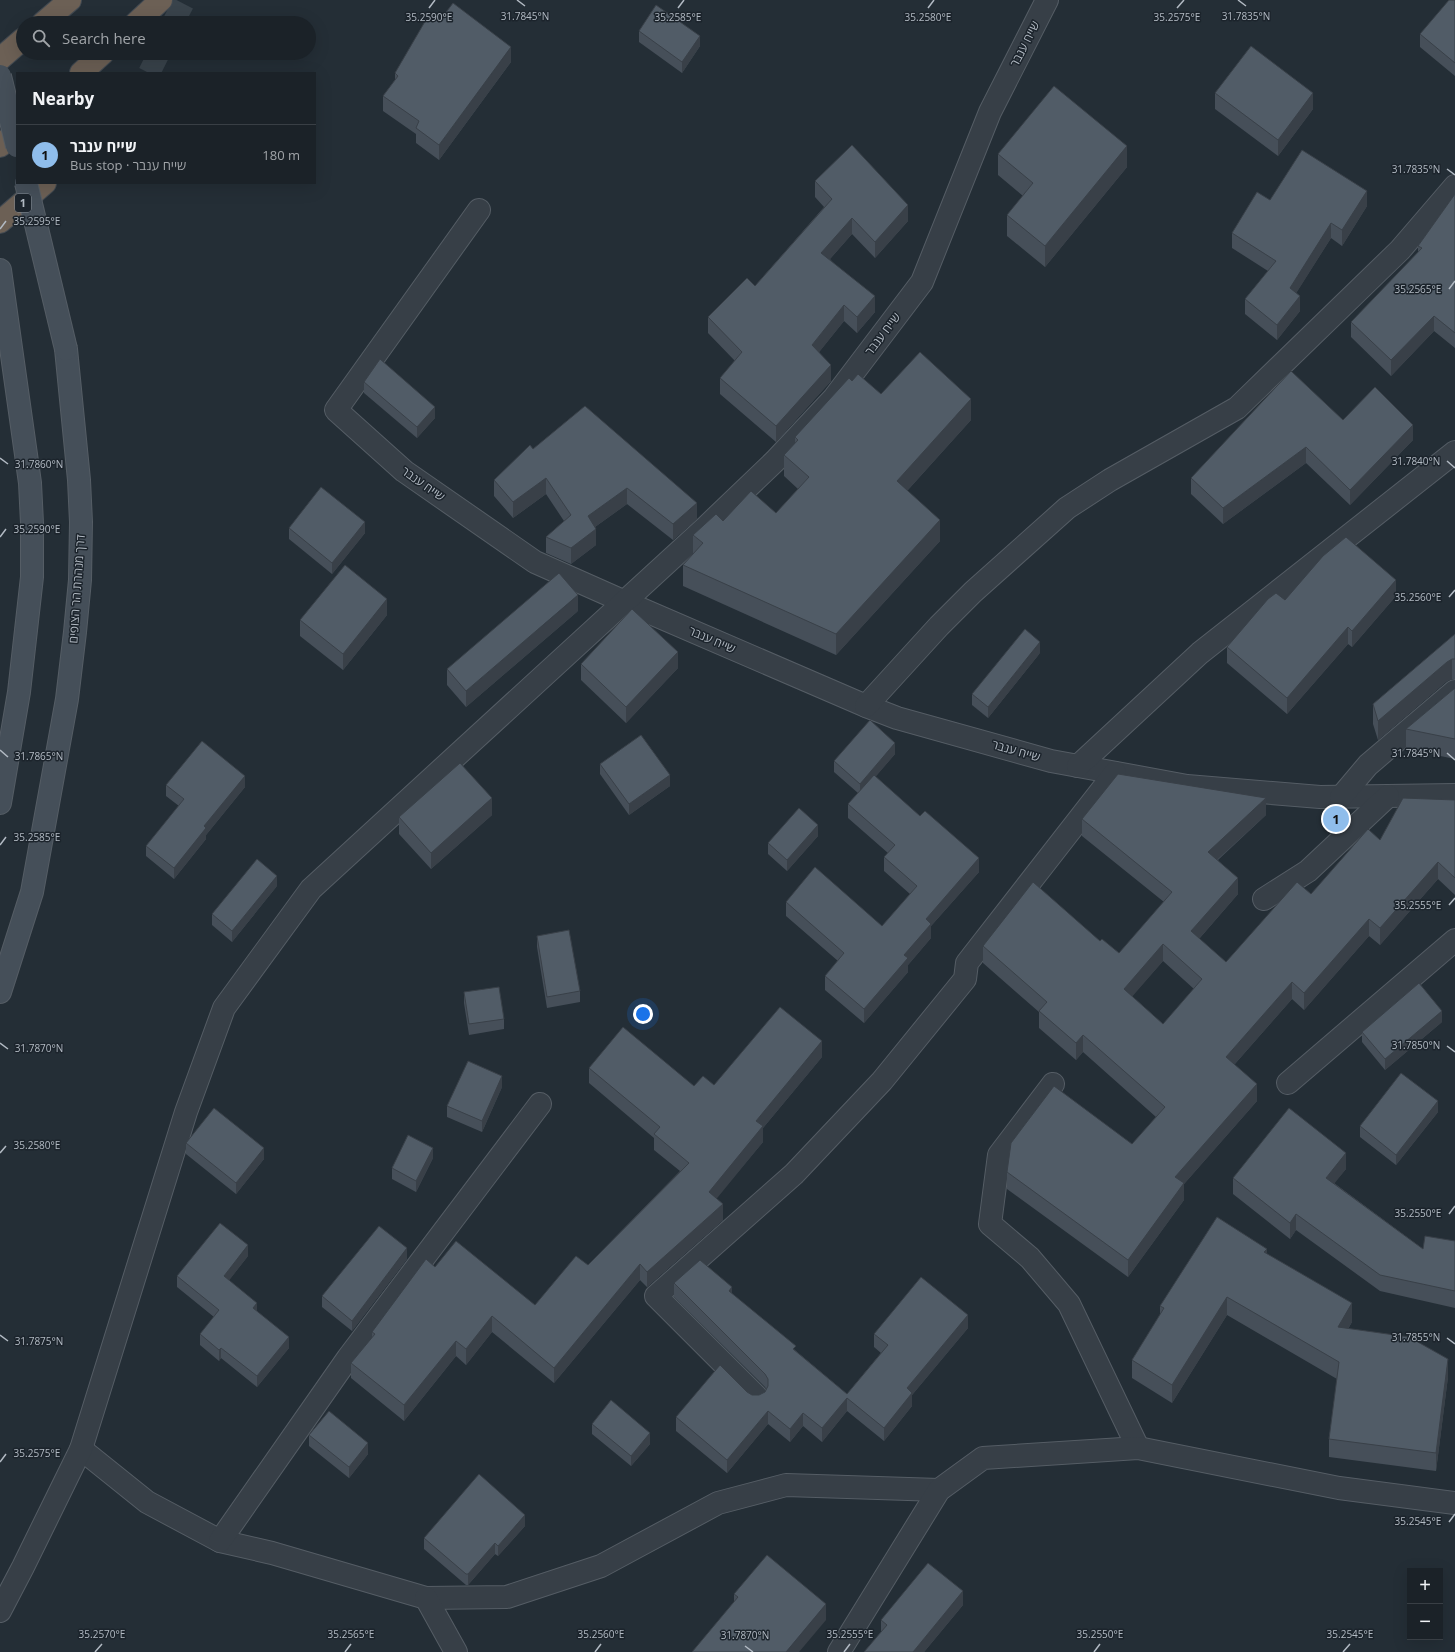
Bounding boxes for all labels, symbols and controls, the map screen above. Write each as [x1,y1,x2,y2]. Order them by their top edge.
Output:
text: 31.7845°N [501,9,549,23]
text: 31.7835°N [1222,9,1270,23]
text: 35.2590°E [406,10,452,24]
text: 35.2585°E [655,10,701,24]
text: 35.2580°E [905,10,951,24]
text: 35.2575°E [1154,10,1200,24]
search box [16,16,316,60]
street label: שייח ענבר [1006,17,1044,70]
icon: search [30,27,52,49]
text: Search here [62,28,146,48]
text: Nearby [32,87,94,110]
text: שייח ענבר [70,136,137,156]
text: 1 [41,146,49,164]
text: 180 m [262,146,300,164]
text: Bus stop · שייח ענבר [70,156,186,174]
text: 31.7835°N [1392,162,1440,176]
road number: 1 [15,194,31,212]
text: 35.2595°E [14,214,60,228]
text: 35.2565°E [1395,282,1441,296]
street label: שייח ענבר [861,308,905,359]
text: 31.7840°N [1392,454,1440,468]
text: 31.7860°N [15,457,63,471]
street label: שייח ענבר [398,462,449,505]
text: 35.2590°E [14,522,60,536]
street label: דרך מנהרת הר הצופים [64,534,89,644]
text: 35.2560°E [1395,590,1441,604]
street label: שייח ענבר [686,622,739,657]
street label: שייח ענבר [990,736,1043,766]
text: 31.7845°N [1392,746,1440,760]
text: 31.7865°N [15,749,63,763]
pin: 1 [1323,804,1349,834]
text: 35.2585°E [14,830,60,844]
text: 35.2555°E [1395,898,1441,912]
your location [633,1004,653,1024]
text: 31.7850°N [1392,1038,1440,1052]
text: 31.7870°N [15,1041,63,1055]
text: 35.2580°E [14,1138,60,1152]
text: 35.2550°E [1395,1206,1441,1220]
text: 31.7855°N [1392,1330,1440,1344]
text: 31.7875°N [15,1334,63,1348]
text: 35.2575°E [14,1446,60,1460]
text: 35.2545°E [1395,1514,1441,1528]
map controls [1407,1568,1443,1640]
button: + [1407,1568,1443,1604]
button: − [1407,1604,1443,1640]
text: 35.2570°E [79,1627,125,1641]
text: 35.2565°E [328,1627,374,1641]
text: 35.2560°E [578,1627,624,1641]
text: 35.2555°E [827,1627,873,1641]
text: 35.2550°E [1077,1627,1123,1641]
text: 35.2545°E [1327,1627,1373,1641]
text: 31.7870°N [721,1628,769,1642]

